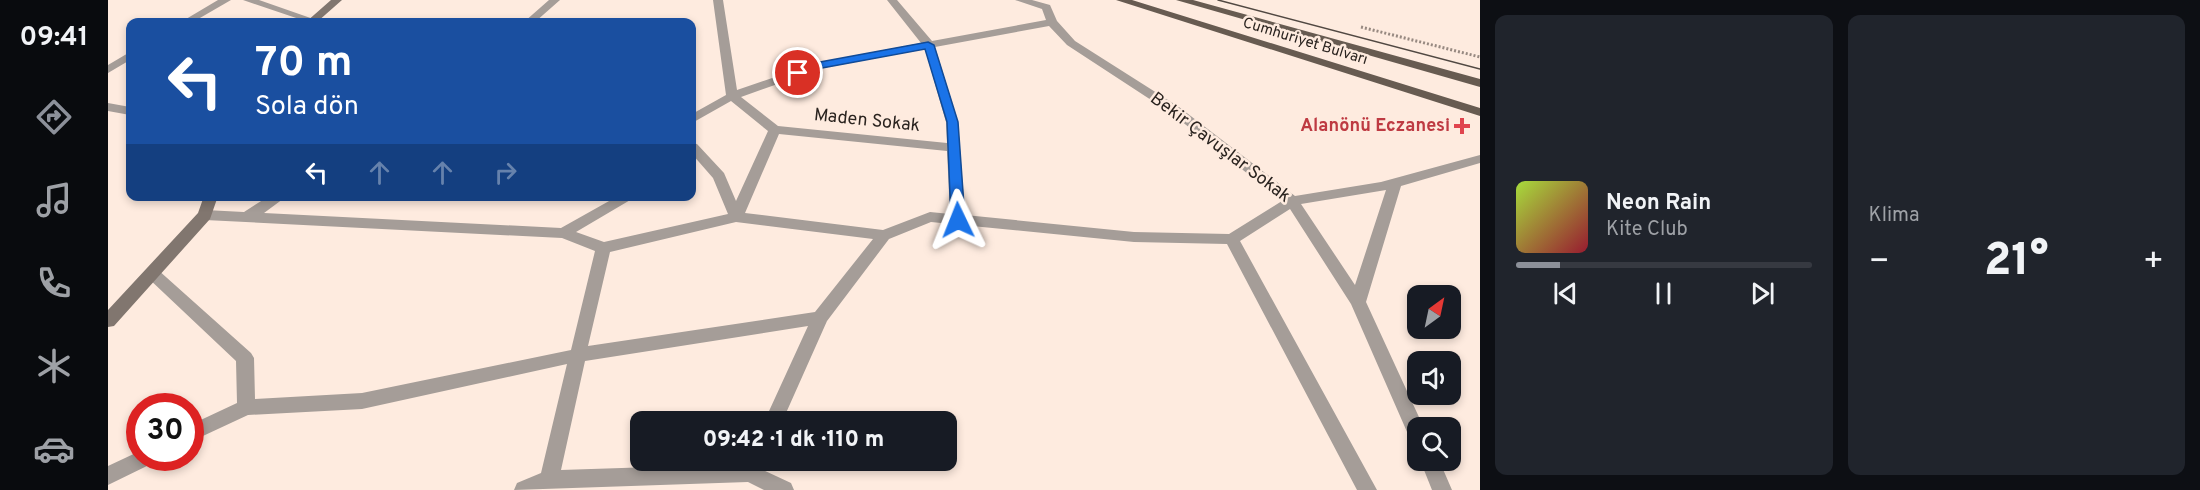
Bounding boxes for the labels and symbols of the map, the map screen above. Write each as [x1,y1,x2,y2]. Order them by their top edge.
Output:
street label: Cumhuriyet Bulvarı [1240,14,1370,70]
pin [772,47,823,98]
street label: Bekir Çavuşlar Sokak [1145,88,1295,208]
street label: Maden Sokak [813,104,921,138]
place label: Alanönü Eczanesi [1300,115,1450,138]
marker: Alanönü Eczanesi [1455,119,1469,133]
position arrow [926,188,990,252]
north arrow [1407,285,1461,339]
speed limit sign: 30 [126,393,204,471]

